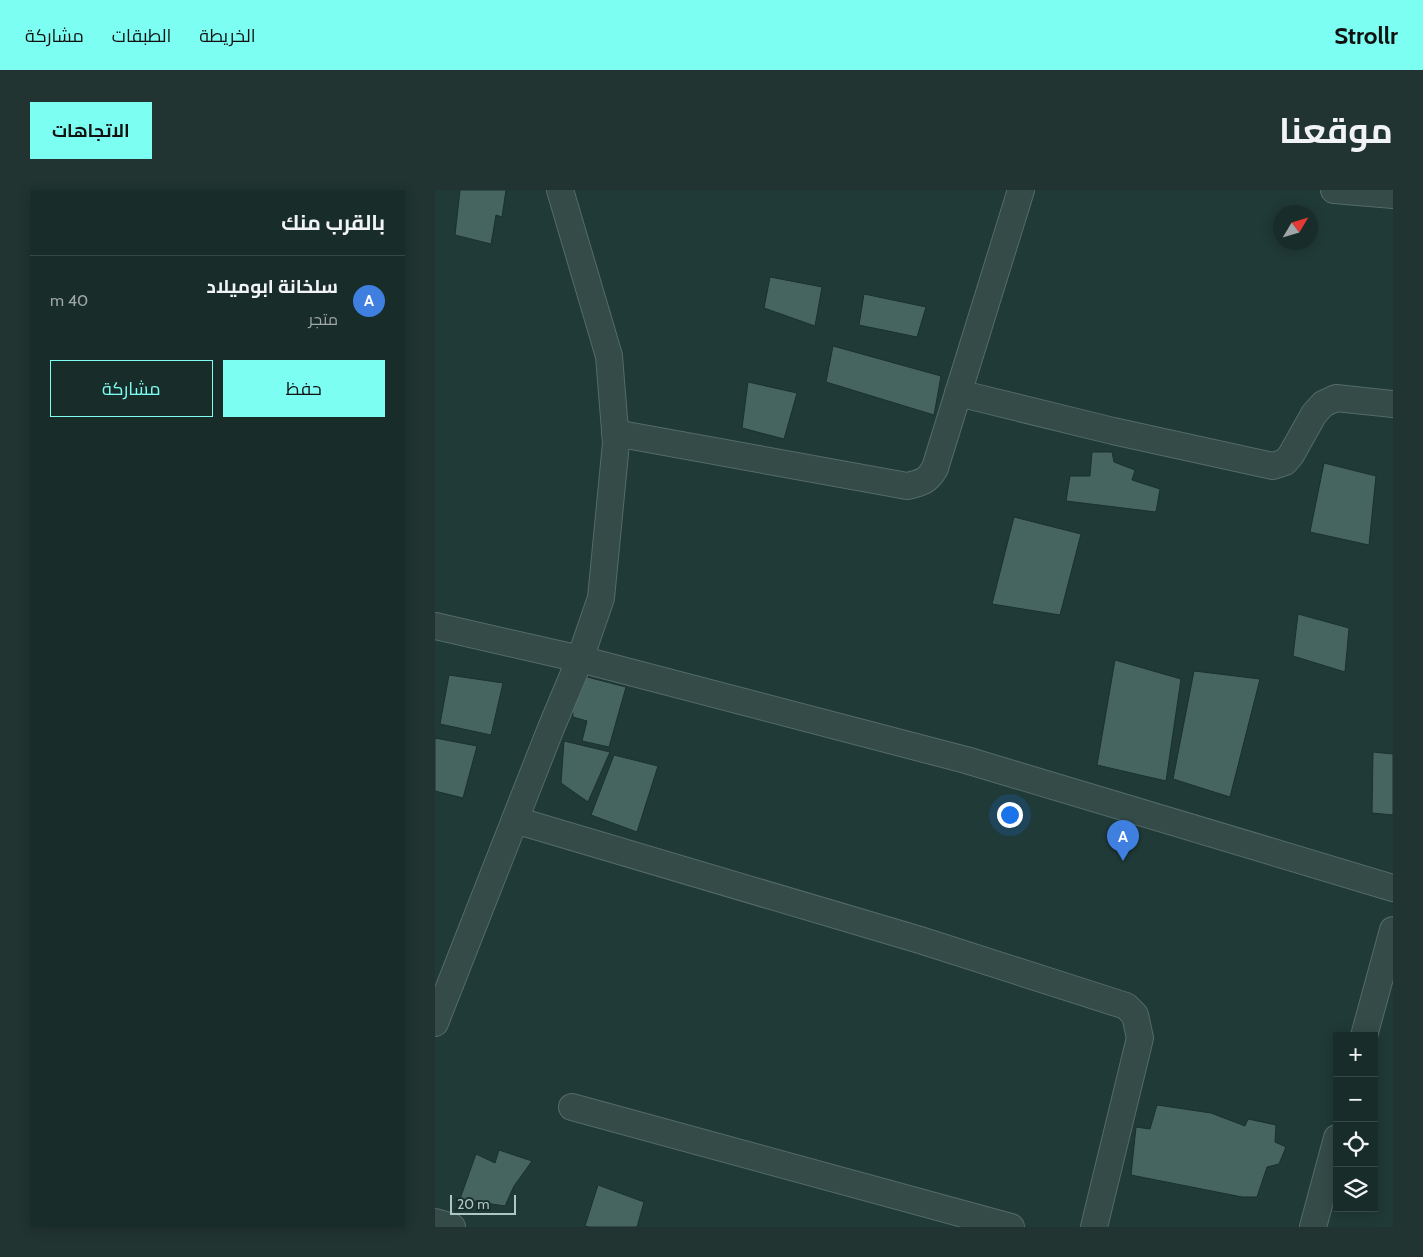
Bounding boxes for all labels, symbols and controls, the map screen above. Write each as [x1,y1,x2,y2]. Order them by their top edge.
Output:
text: Strollr [1334,21,1398,50]
text: مشاركة [25,25,84,47]
text: الطبقات [112,25,171,47]
text: الخريطة [199,25,256,47]
button: الاتجاهات [30,102,152,159]
text: موقعنا [1279,109,1393,152]
north arrow [1273,205,1318,250]
text: بالقرب منك [281,210,385,235]
text: سلخانة ابوميلاد [207,275,338,298]
text: 40 m [50,291,88,310]
text: A [364,291,374,310]
text: متجر [309,310,338,329]
button: مشاركة [50,360,213,417]
button: حفظ [223,360,385,417]
your location [997,802,1023,828]
pin: A [1107,820,1139,861]
map controls [1333,1032,1378,1212]
button: + [1333,1032,1378,1077]
button: − [1333,1077,1378,1122]
button: locate [1333,1122,1378,1167]
button: layers [1333,1167,1378,1212]
scale bar [450,1192,516,1215]
text: 20 m [457,1195,490,1213]

